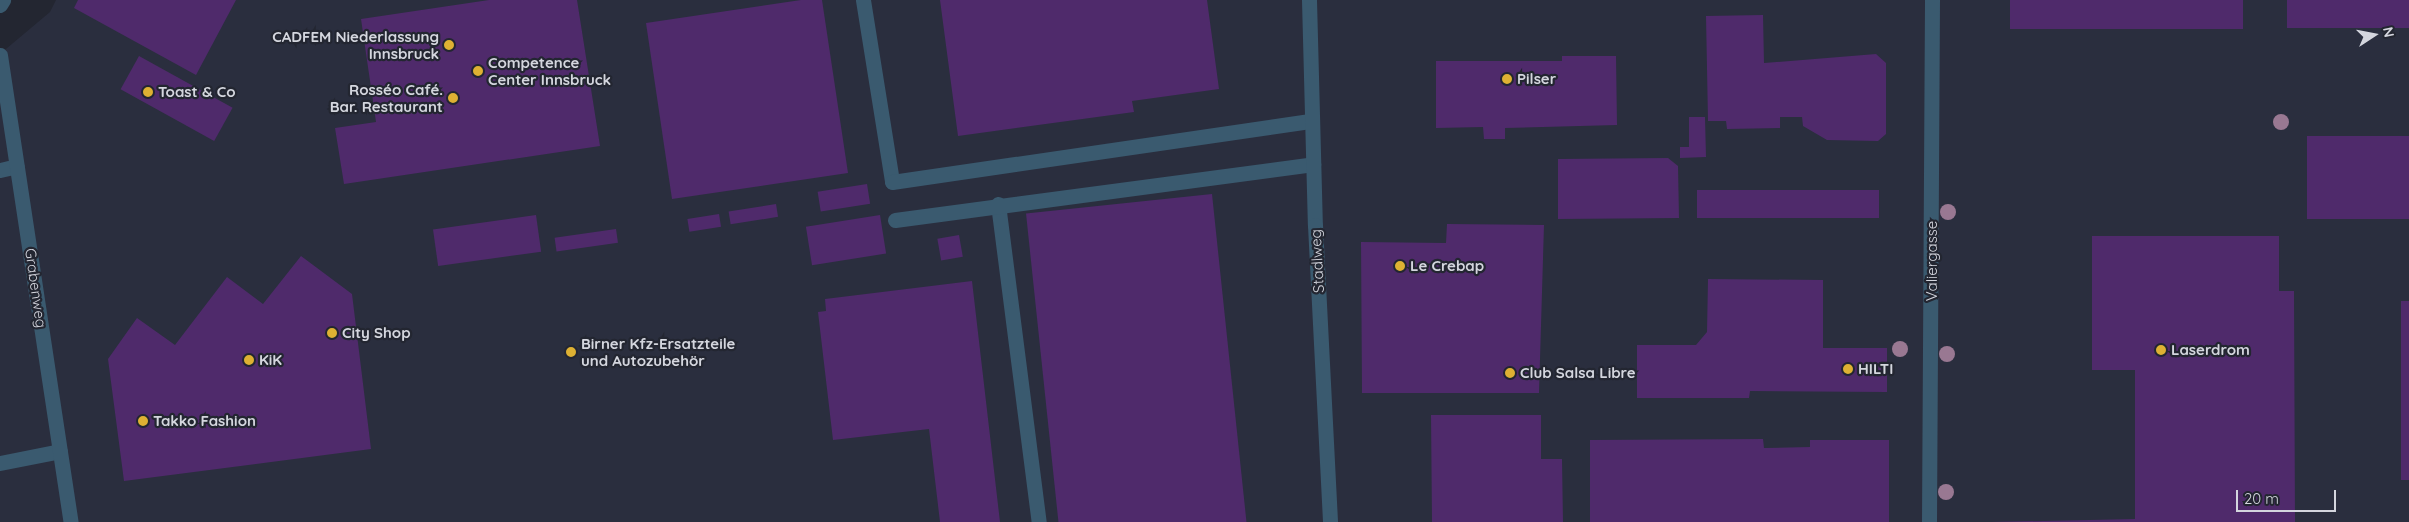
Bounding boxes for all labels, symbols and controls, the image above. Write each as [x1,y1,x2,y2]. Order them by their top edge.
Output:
north arrow [2349,10,2399,60]
text: N [2379,25,2399,39]
place label: CADFEM Niederlassung Innsbruck [272,27,439,62]
marker: CADFEM Niederlassung Innsbruck [443,39,455,51]
place label: Competence Center Innsbruck [488,53,611,88]
marker: Competence Center Innsbruck [472,65,484,77]
place label: Pilser [1517,70,1556,88]
marker: Pilser [1501,73,1513,85]
place label: Rosséo Café. Bar. Restaurant [330,80,443,115]
place label: Toast & Co [158,83,236,101]
marker: Toast & Co [142,86,154,98]
marker: Rosséo Café. Bar. Restaurant [447,92,459,104]
street label: Valiergasse [1923,221,1941,301]
street label: Stadlweg [1306,229,1328,293]
street label: Grabenweg [21,247,51,329]
place label: Le Crebap [1410,257,1484,275]
marker: Le Crebap [1394,260,1406,272]
place label: City Shop [342,324,411,342]
marker: City Shop [326,327,338,339]
place label: Birner Kfz-Ersatzteile und Autozubehör [581,334,735,369]
place label: Laserdrom [2171,341,2250,359]
marker: Laserdrom [2155,344,2167,356]
marker: Birner Kfz-Ersatzteile und Autozubehör [565,346,577,358]
place label: KiK [259,351,282,369]
marker: KiK [243,354,255,366]
place label: HILTI [1858,360,1893,378]
marker: HILTI [1842,363,1854,375]
place label: Club Salsa Libre [1520,364,1636,382]
marker: Club Salsa Libre [1504,367,1516,379]
place label: Takko Fashion [153,412,256,430]
marker: Takko Fashion [137,415,149,427]
scale bar [2239,480,2339,512]
text: 20 m [2244,489,2279,508]

